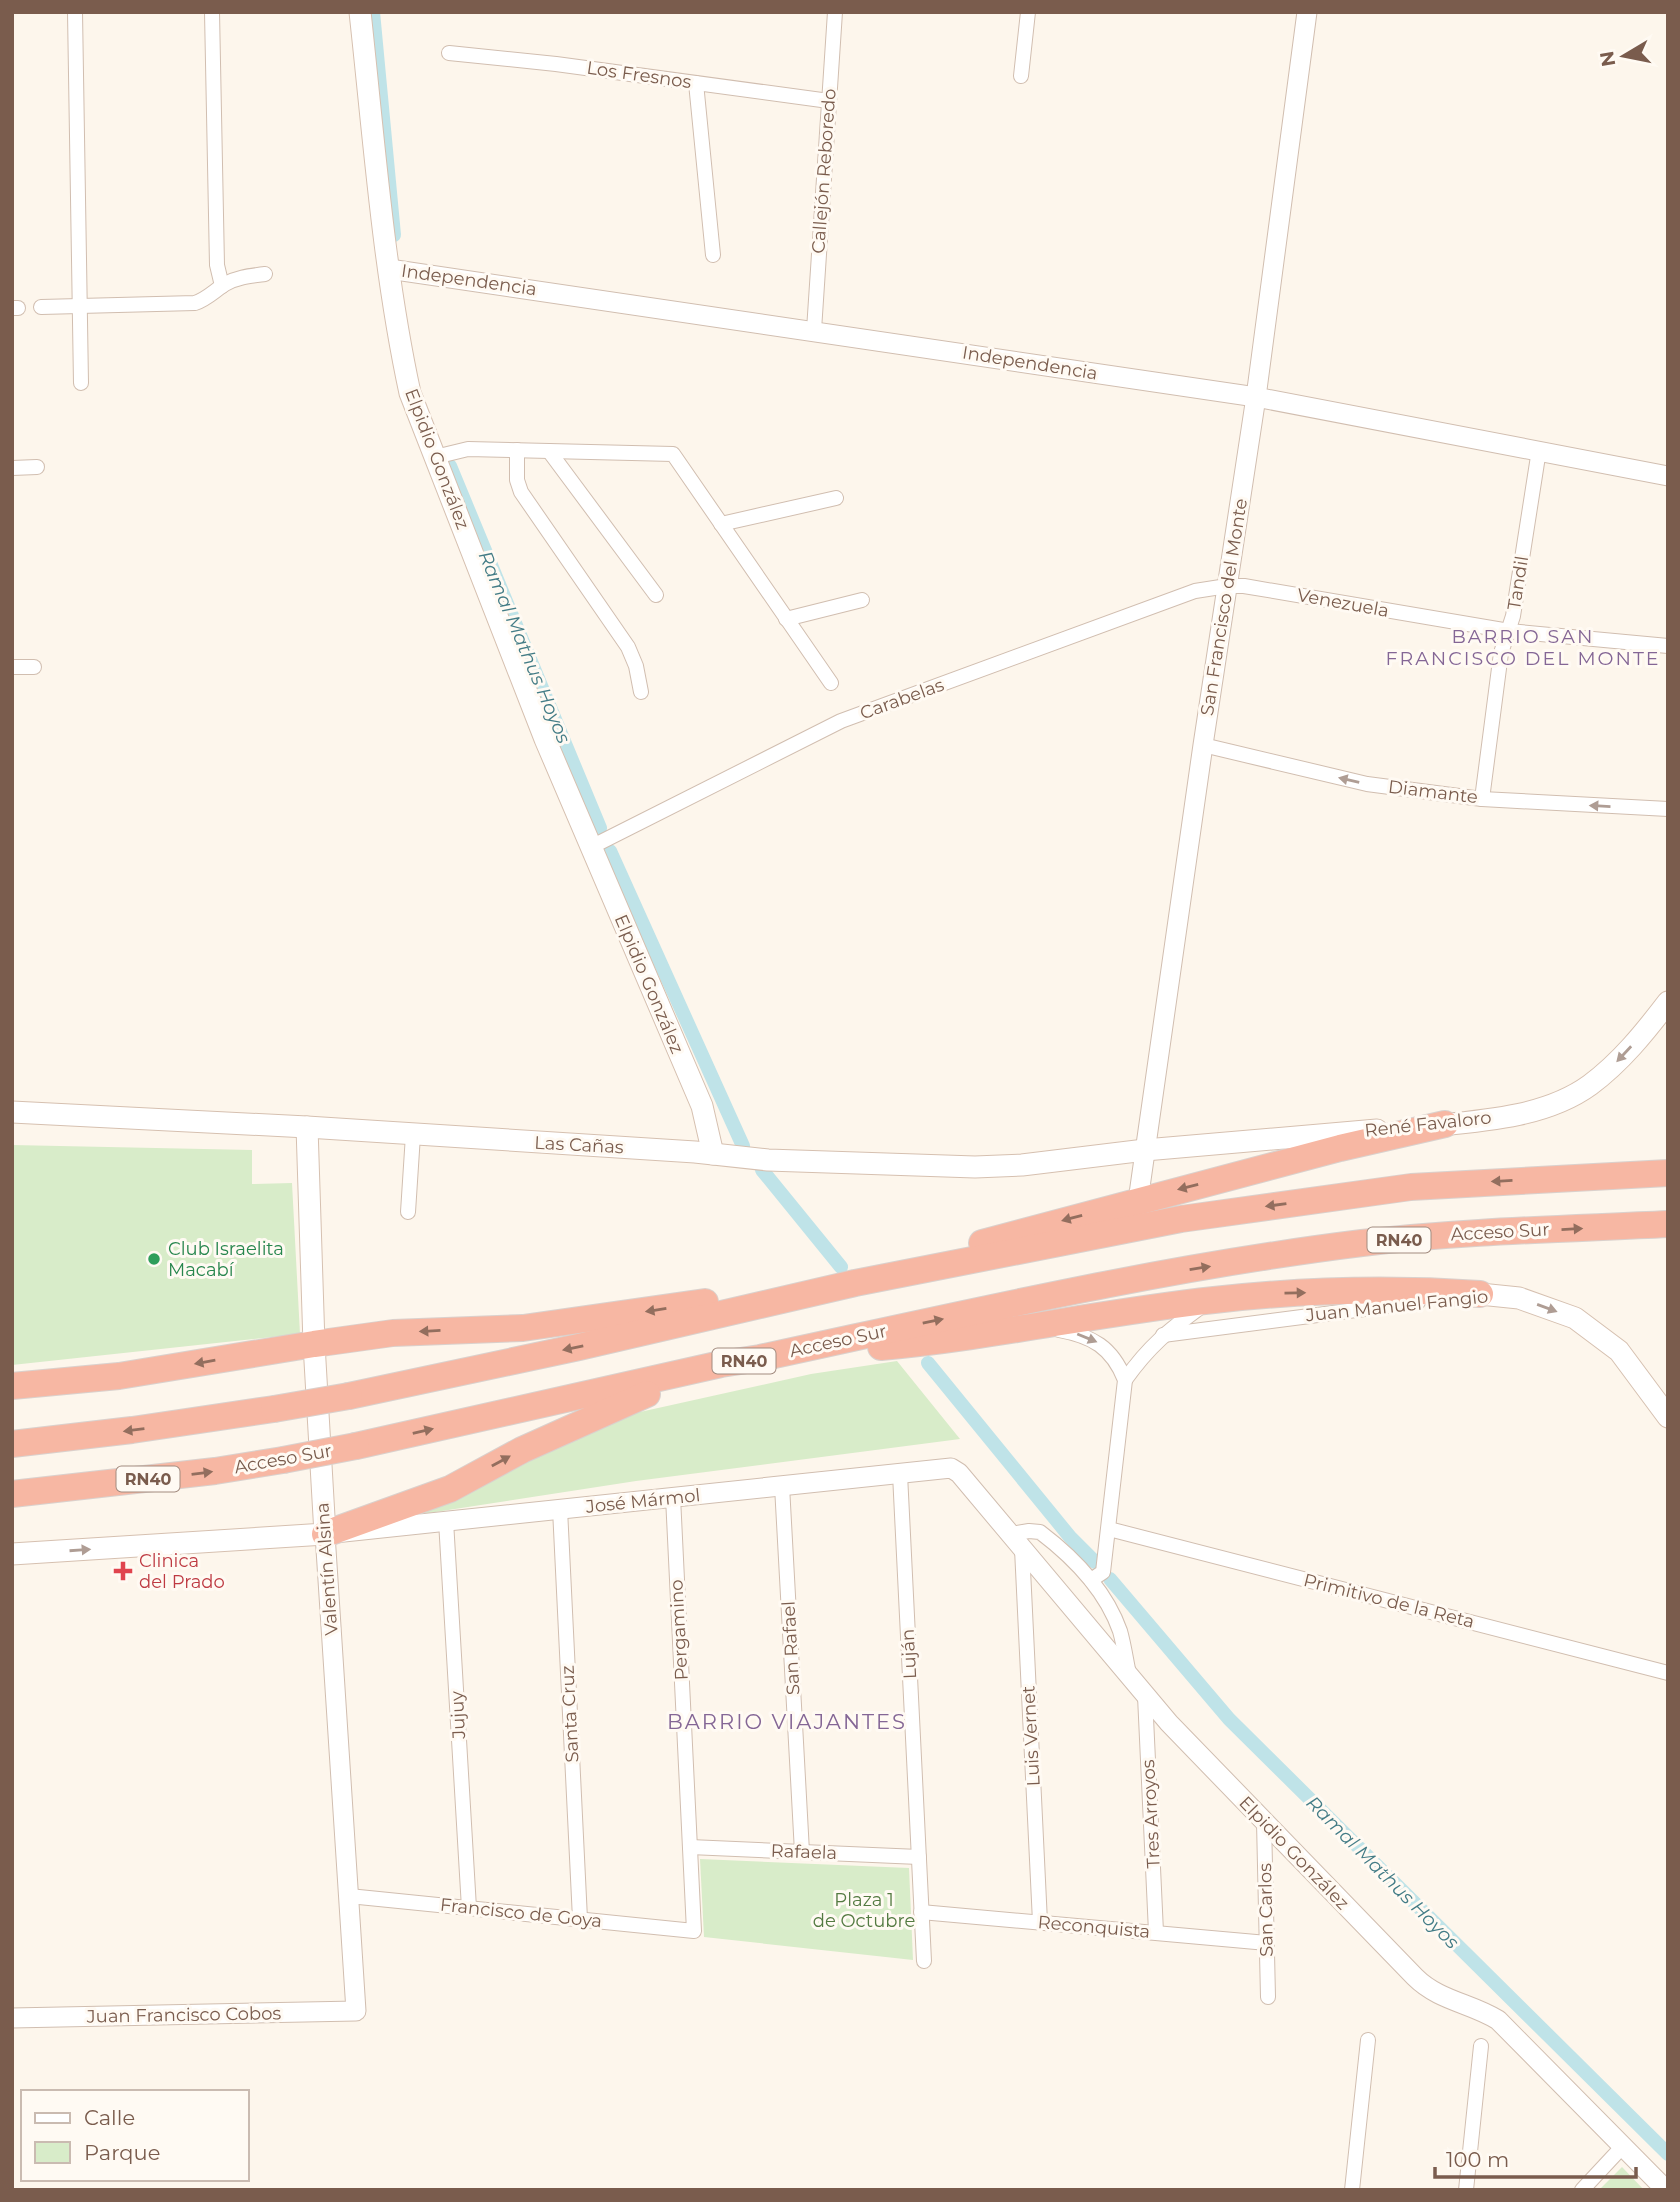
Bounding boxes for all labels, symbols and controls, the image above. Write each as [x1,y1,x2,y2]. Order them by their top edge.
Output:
north arrow [1589,21,1659,91]
text: N [1595,49,1620,68]
street label: Los Fresnos [585,57,693,93]
street label: Callejón Reboredo [807,88,841,254]
street label: Independencia [400,260,538,300]
street label: Independencia [961,341,1099,385]
street label: Elpidio González [400,386,474,532]
street label: San Francisco del Monte [1196,497,1252,717]
water label: Ramal Mathus Hoyos [474,548,575,747]
street label: Tandil [1503,554,1533,612]
street label: Venezuela [1295,584,1391,622]
district label: BARRIO SAN FRANCISCO DEL MONTE [1385,625,1661,670]
street label: Carabelas [857,674,947,724]
one-way arrow [1338,774,1360,785]
street label: Diamante [1387,776,1479,808]
one-way arrow [1588,800,1610,811]
street label: Elpidio González [610,911,688,1057]
one-way arrow [1616,1045,1632,1063]
street label: René Favaloro [1363,1106,1493,1142]
street label: Las Cañas [534,1132,624,1158]
one-way arrow [1490,1176,1512,1187]
one-way arrow [1177,1182,1199,1193]
one-way arrow [1264,1199,1286,1210]
one-way arrow [1060,1213,1082,1224]
street label: Acceso Sur [1450,1218,1550,1246]
one-way arrow [1561,1223,1583,1234]
road number: RN40 [1368,1228,1430,1252]
place label: Club Israelita Macabí [168,1238,284,1281]
marker: Club Israelita Macabí [146,1251,162,1267]
one-way arrow [1189,1263,1211,1274]
street label: Juan Manuel Fangio [1304,1285,1489,1327]
one-way arrow [1284,1288,1306,1299]
one-way arrow [1536,1303,1557,1314]
one-way arrow [645,1305,667,1316]
one-way arrow [922,1315,944,1326]
street label: Acceso Sur [787,1320,889,1362]
one-way arrow [419,1326,441,1337]
one-way arrow [1077,1332,1098,1343]
one-way arrow [562,1343,584,1354]
road number: RN40 [712,1348,776,1373]
one-way arrow [194,1357,216,1368]
one-way arrow [123,1424,145,1435]
one-way arrow [412,1425,434,1436]
street label: Acceso Sur [232,1440,334,1478]
one-way arrow [491,1455,510,1467]
road number: RN40 [116,1466,180,1492]
one-way arrow [191,1467,213,1478]
street label: José Mármol [584,1484,701,1518]
street label: Valentín Alsina [311,1502,343,1636]
one-way arrow [70,1544,92,1555]
place label: Clinica del Prado [139,1550,225,1593]
marker: Clinica del Prado [113,1561,133,1581]
street label: Primitivo de la Reta [1301,1569,1477,1633]
street label: Pergamino [665,1579,693,1681]
street label: San Rafael [778,1600,804,1696]
street label: Luján [897,1628,921,1680]
street label: Santa Cruz [556,1665,584,1763]
street label: Luis Vernet [1017,1685,1045,1787]
street label: Jujuy [446,1690,470,1740]
district label: BARRIO VIAJANTES [667,1709,907,1734]
street label: Tres Arroyos [1137,1759,1165,1869]
water label: Ramal Mathus Hoyos [1301,1791,1464,1954]
street label: Elpidio González [1234,1792,1354,1914]
street label: Rafaela [770,1840,838,1864]
street label: San Carlos [1254,1863,1278,1957]
park label: Plaza 1 de Octubre [813,1889,915,1932]
street label: Francisco de Goya [439,1894,603,1932]
street label: Reconquista [1037,1911,1151,1943]
street label: Juan Francisco Cobos [86,2002,282,2028]
legend [21,2090,248,2181]
text: Calle [84,2105,135,2130]
scale bar [1435,2136,1636,2180]
text: Parque [84,2140,160,2165]
text: 100 m [1446,2147,1509,2172]

